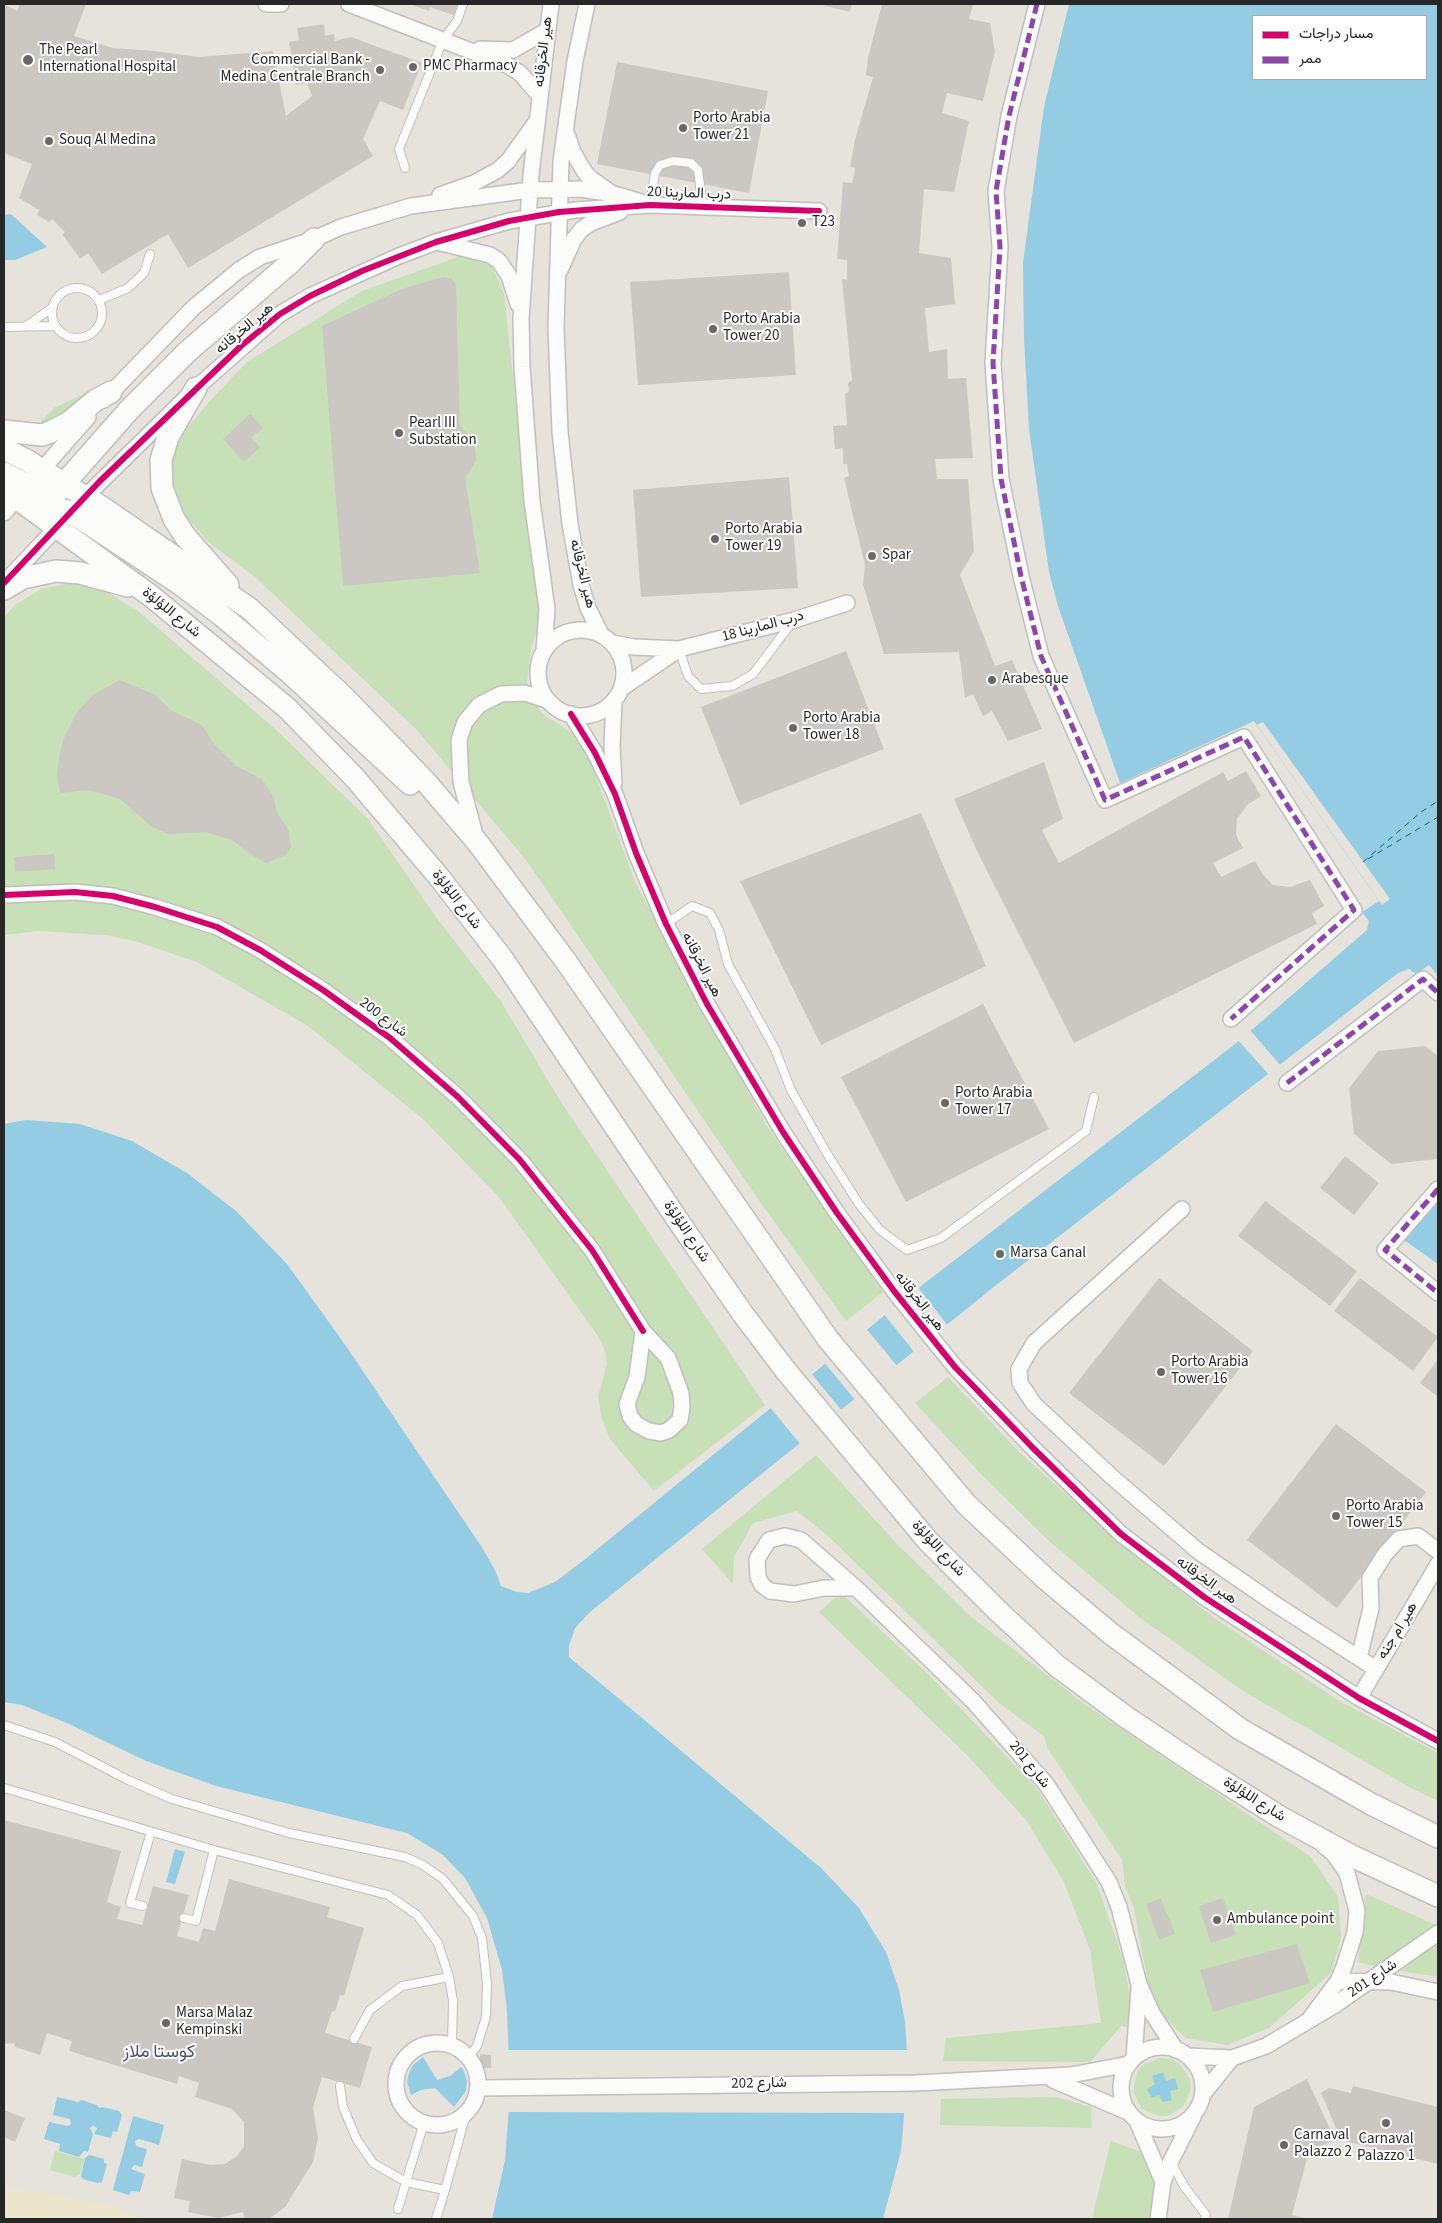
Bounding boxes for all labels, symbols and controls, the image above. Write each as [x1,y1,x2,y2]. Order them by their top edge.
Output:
legend [1252,15,1427,80]
street label: هير الخرقانه [531,16,557,88]
text: مسار دراجات [1299,23,1374,44]
place label: The Pearl International Hospital [39,42,176,77]
text: ممر [1299,48,1321,69]
place label: Commercial Bank - Medina Centrale Branch [220,52,370,87]
marker: The Pearl International Hospital [21,53,35,67]
place label: PMC Pharmacy [423,58,517,76]
marker: PMC Pharmacy [407,61,419,73]
marker: Commercial Bank - Medina Centrale Branch [374,64,386,76]
place label: Porto Arabia Tower 21 [693,110,771,145]
marker: Porto Arabia Tower 21 [677,122,689,134]
place label: Souq Al Medina [59,132,156,150]
marker: Souq Al Medina [43,135,55,147]
street label: درب المارينا 20 [647,184,731,204]
place label: T23 [812,214,835,232]
marker: T23 [796,217,808,229]
street label: هير الخرقانه [212,299,278,359]
place label: Porto Arabia Tower 20 [723,311,801,346]
marker: Porto Arabia Tower 20 [707,323,719,335]
place label: Pearl III Substation [409,415,477,450]
marker: Pearl III Substation [393,427,405,439]
place label: Porto Arabia Tower 19 [725,521,803,556]
marker: Porto Arabia Tower 19 [709,533,721,545]
street label: هير الخرقانه [565,537,599,611]
place label: Spar [882,547,911,565]
marker: Spar [866,550,878,562]
street label: شارع اللؤلؤة [138,584,204,642]
street label: درب المارينا 18 [720,607,806,647]
place label: Arabesque [1002,671,1068,689]
marker: Arabesque [986,674,998,686]
place label: Porto Arabia Tower 18 [803,710,881,745]
marker: Porto Arabia Tower 18 [787,722,799,734]
street label: شارع اللؤلؤة [427,867,485,933]
street label: هير الخرقانه [677,929,725,1001]
street label: شارع 200 [355,994,411,1042]
place label: Porto Arabia Tower 17 [955,1085,1033,1120]
marker: Porto Arabia Tower 17 [939,1097,951,1109]
street label: شارع اللؤلؤة [659,1198,713,1266]
place label: Marsa Canal [1010,1245,1086,1263]
marker: Marsa Canal [994,1248,1006,1260]
street label: هير الخرقانه [890,1269,948,1335]
place label: Porto Arabia Tower 16 [1171,1354,1249,1389]
marker: Porto Arabia Tower 16 [1155,1366,1167,1378]
place label: Porto Arabia Tower 15 [1346,1498,1424,1533]
marker: Porto Arabia Tower 15 [1330,1510,1342,1522]
street label: شارع اللؤلؤة [907,1517,969,1581]
street label: هير الخرقانه [1172,1553,1240,1609]
street label: هير ام جنه [1374,1599,1422,1663]
street label: شارع 201 [1005,1738,1053,1792]
street label: شارع اللؤلؤة [1219,1774,1289,1826]
place label: Ambulance point [1227,1911,1334,1929]
marker: Ambulance point [1211,1914,1223,1926]
street label: شارع 201 [1345,1956,1401,2002]
place label: Marsa Malaz Kempinski [176,2005,253,2040]
marker: Marsa Malaz Kempinski [160,2017,172,2029]
district label: كوستا ملاز [123,2042,195,2064]
street label: شارع 202 [731,2075,787,2093]
marker: Carnaval Palazzo 1 [1380,2117,1392,2129]
place label: Carnaval Palazzo 2 [1294,2127,1352,2162]
place label: Carnaval Palazzo 1 [1357,2131,1415,2166]
marker: Carnaval Palazzo 2 [1278,2139,1290,2151]

